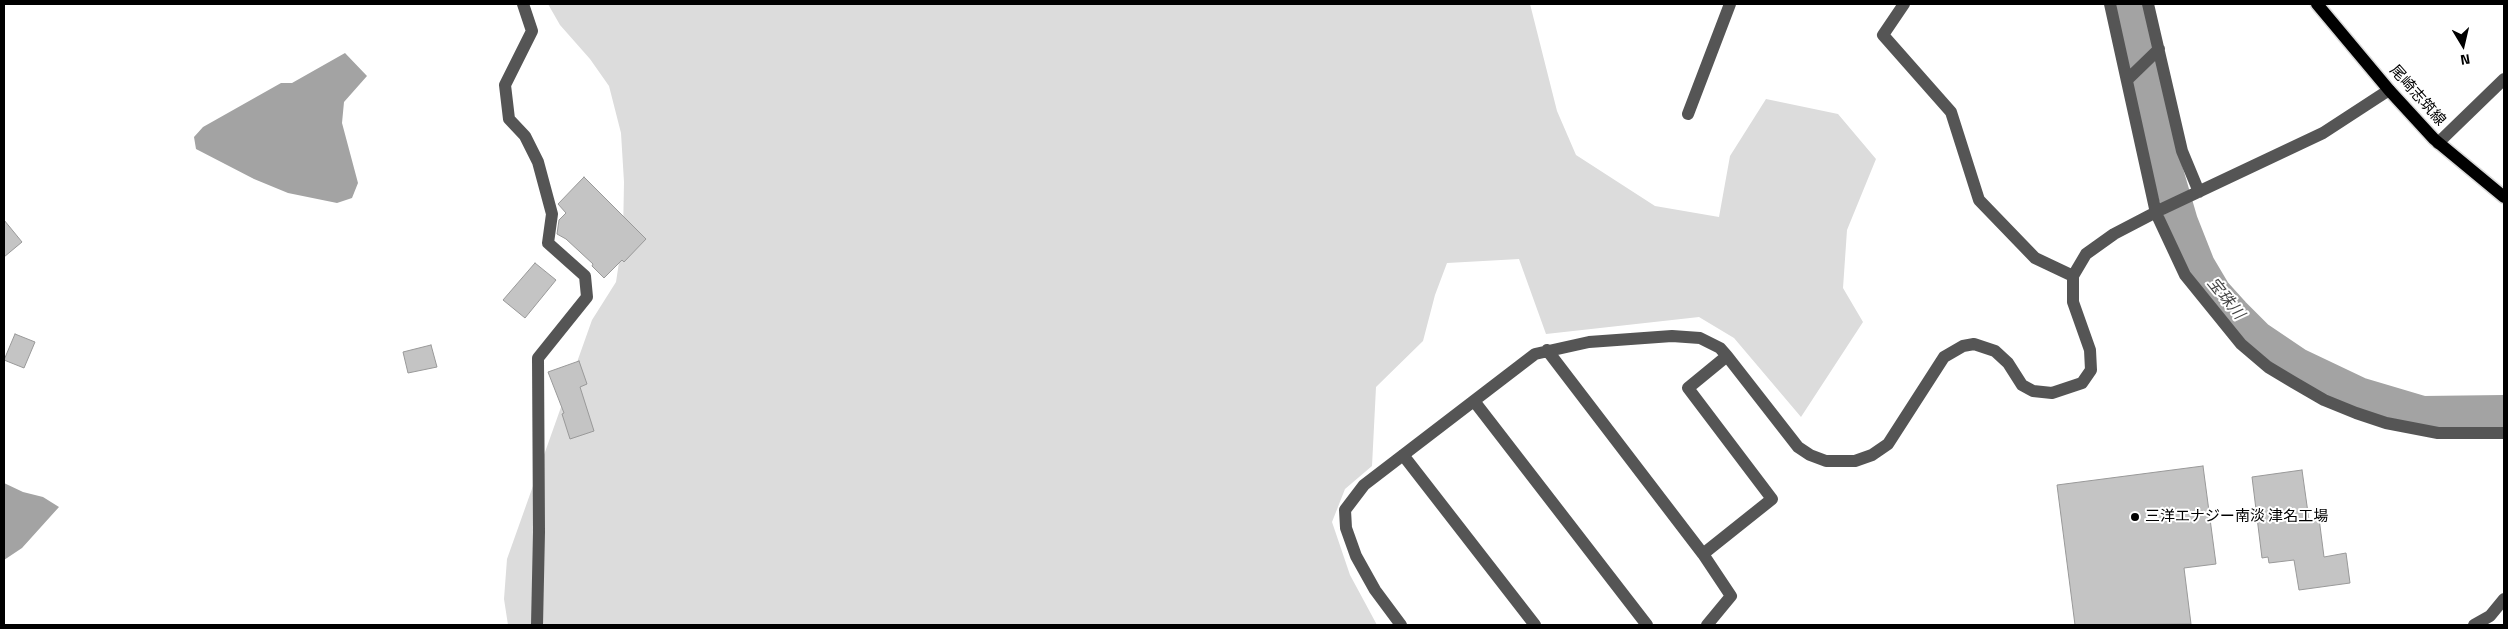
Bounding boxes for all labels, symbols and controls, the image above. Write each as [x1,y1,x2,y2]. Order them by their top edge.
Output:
north arrow [2438,20,2488,70]
text: N [2459,49,2472,71]
street label: 尾崎志筑線 [2385,62,2449,130]
water label: 宝珠川 [2202,274,2248,324]
place label: 三洋エナジー南淡 津名工場 [2145,508,2328,526]
marker: 三洋エナジー南淡 津名工場 [2129,511,2141,523]

